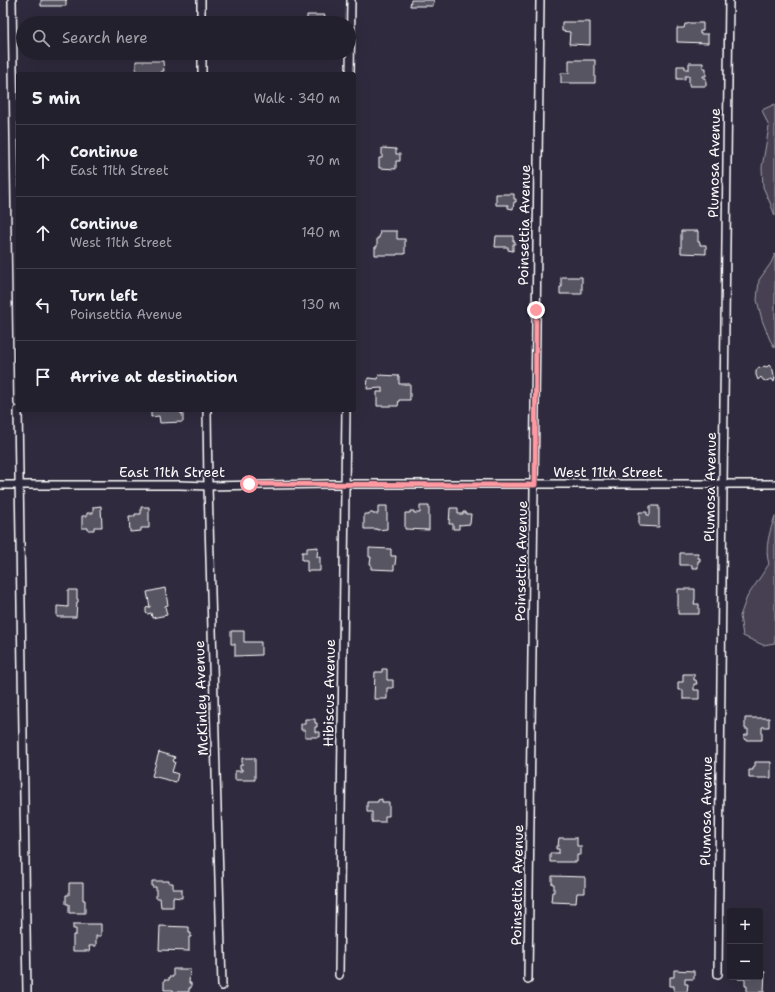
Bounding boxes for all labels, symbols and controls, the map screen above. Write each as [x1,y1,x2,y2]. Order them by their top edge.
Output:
search box [16,16,356,60]
icon: search [30,27,52,49]
text: Search here [62,28,148,48]
text: 5 min [32,87,80,109]
text: Walk · 340 m [254,90,340,107]
street label: Plumosa Avenue [704,108,724,218]
text: Continue [70,142,138,162]
icon: ahead [32,150,54,172]
text: 70 m [306,152,340,169]
text: East 11th Street [70,162,169,179]
street label: Poinsettia Avenue [514,164,534,286]
text: Continue [70,214,138,234]
icon: ahead [32,222,54,244]
text: 140 m [301,224,340,241]
text: West 11th Street [70,234,172,251]
text: Turn left [70,286,138,306]
icon: left [32,294,54,316]
text: 130 m [302,296,340,313]
route end [527,301,545,319]
text: Poinsettia Avenue [70,306,182,323]
icon: arrive [32,366,54,388]
text: Arrive at destination [70,367,238,387]
street label: Plumosa Avenue [700,432,720,542]
street label: East 11th Street [119,463,225,481]
street label: West 11th Street [553,463,663,481]
route start [240,475,258,493]
street label: Poinsettia Avenue [511,500,531,622]
street label: Hibiscus Avenue [319,639,339,747]
street label: McKinley Avenue [190,640,212,756]
street label: Plumosa Avenue [696,756,716,866]
street label: Poinsettia Avenue [507,824,527,946]
map controls [727,908,763,980]
button: + [727,908,763,944]
button: − [727,944,763,980]

